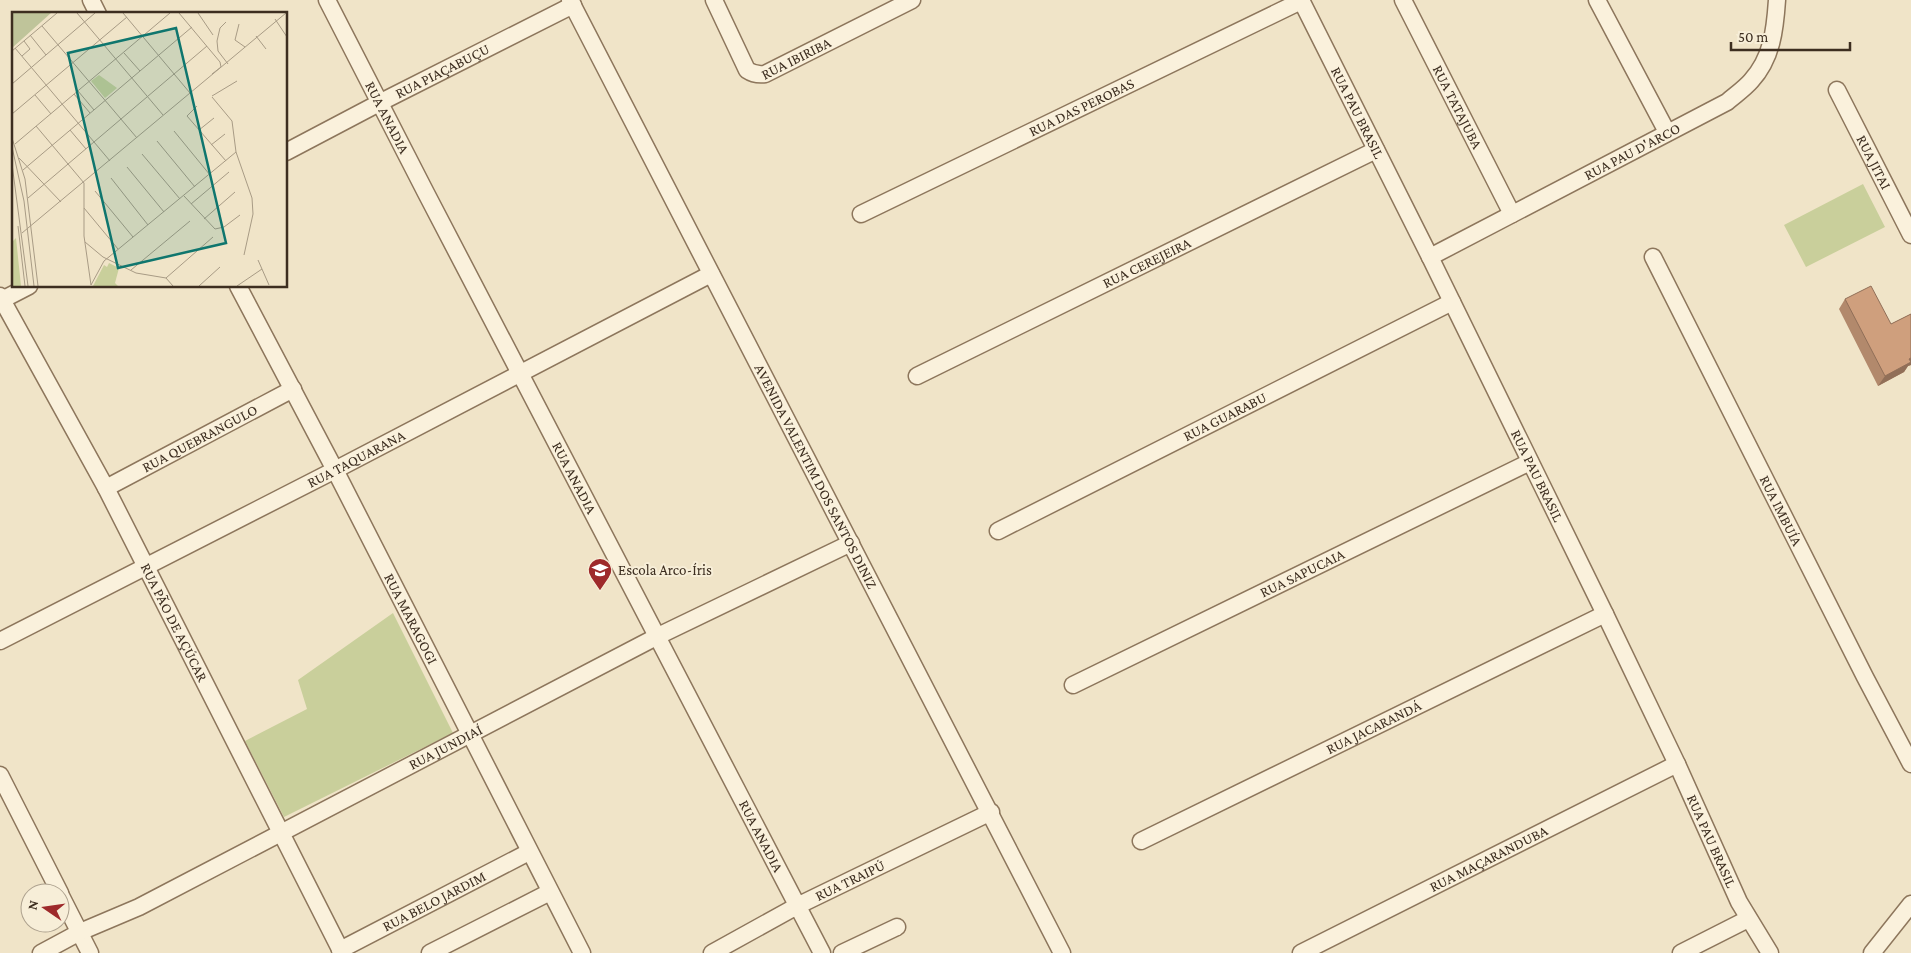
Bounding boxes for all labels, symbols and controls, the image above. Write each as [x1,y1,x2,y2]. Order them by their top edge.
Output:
inset map [12,12,288,288]
scale bar [1731,20,1850,52]
text: 50 m [1738,29,1768,45]
street label: RUA IBIRIBA [759,34,834,83]
street label: RUA PIAÇABUÇU [393,41,492,101]
street label: RUA TATAJUBA [1430,62,1486,152]
street label: RUA PAU BRASIL [1328,64,1387,162]
street label: RUA DAS PEROBAS [1026,75,1137,139]
street label: RUA ANADIA [362,79,413,157]
street label: RUA PAU D'ARCO [1582,120,1683,183]
street label: RUA JITAI [1853,132,1894,192]
street label: RUA CEREJEIRA [1100,234,1194,291]
street label: AVENIDA VALENTIM DOS SANTOS DINIZ [751,361,881,592]
street label: RUA GUARABU [1181,389,1269,444]
street label: RUA QUEBRANGULO [139,401,260,475]
street label: RUA TAQUARANA [305,427,408,491]
street label: RUA PAU BRASIL [1508,427,1567,525]
street label: RUA ANADIA [549,439,600,517]
street label: RUA IMBUÍA [1756,473,1806,549]
street label: RUA SAPUCAIA [1257,546,1347,601]
school or university icon: Escola Arco-Íris [587,557,613,591]
street label: RUA PÃO DE AÇÚCAR [137,560,211,685]
place label: Escola Arco-Íris [618,562,712,578]
street label: RUA MARAGOGI [381,571,441,667]
street label: RUA JACARANDÁ [1323,697,1424,757]
street label: RUA JUNDIAÍ [406,721,485,773]
street label: RUA PAU BRASIL [1684,792,1740,891]
street label: RUA ANADIA [736,797,787,875]
street label: RUA MAÇARANDUBA [1427,822,1551,895]
street label: RUA TRAIPÚ [813,857,888,904]
street label: RUA BELO JARDIM [380,868,488,935]
north arrow [20,883,70,933]
text: N [23,898,41,912]

